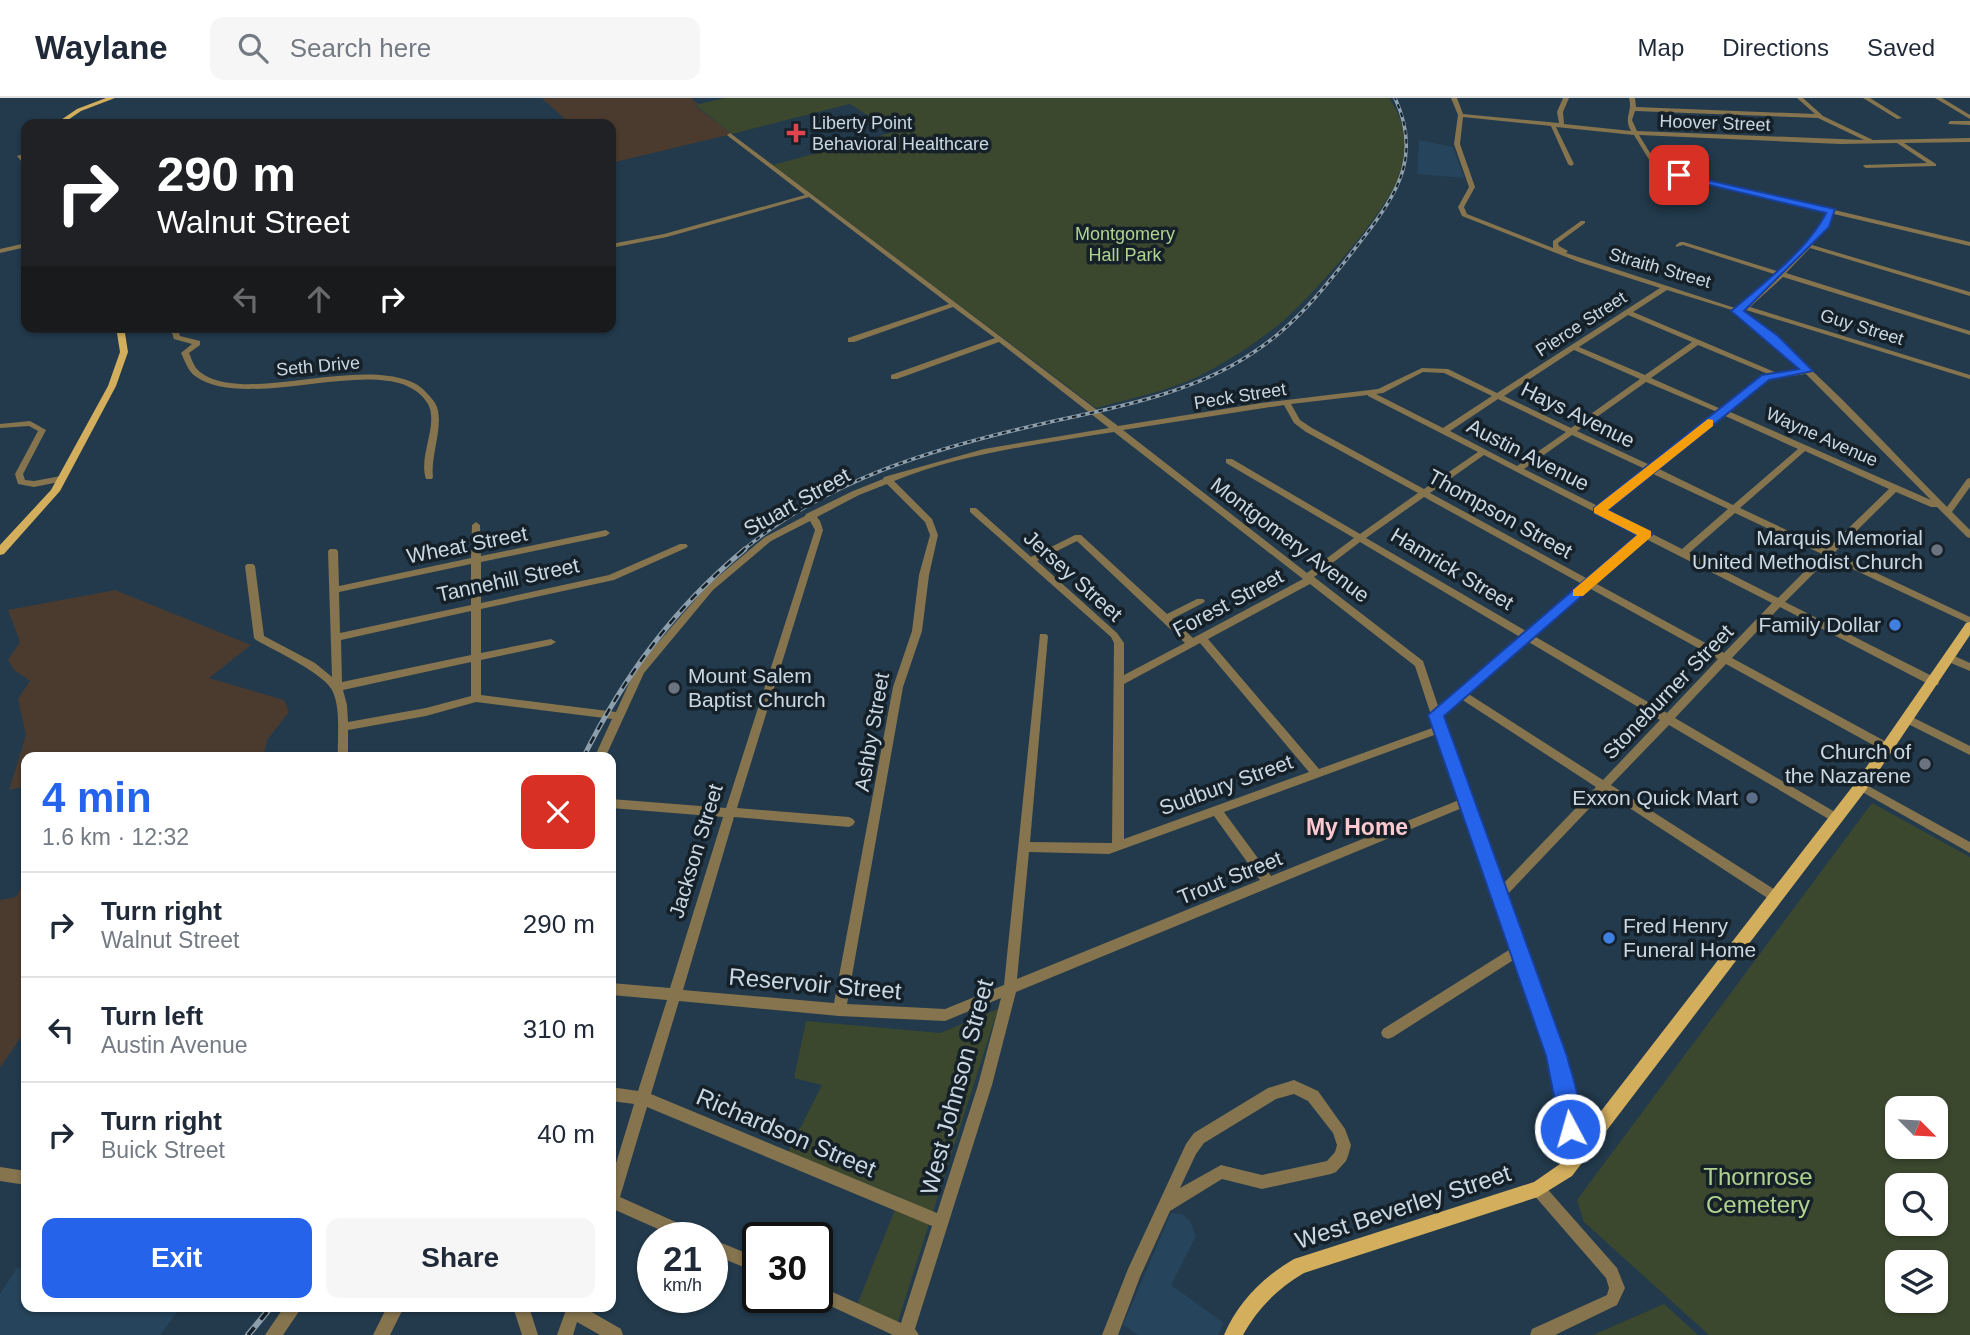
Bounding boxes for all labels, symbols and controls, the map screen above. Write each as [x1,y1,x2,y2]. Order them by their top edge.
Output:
search box [210,17,700,80]
text: Waylane [35,29,168,66]
icon: search [234,29,272,67]
text: Search here [290,33,431,63]
text: Map [1638,34,1684,61]
text: Directions [1722,34,1829,61]
text: Saved [1867,34,1935,61]
street label: Hoover Street [1659,111,1771,135]
place label: Liberty Point Behavioral Healthcare [812,113,989,154]
marker: Liberty Point Behavioral Healthcare [786,123,806,143]
pin [1649,145,1709,205]
icon: right [42,147,133,238]
text: 290 m [157,147,296,201]
icon: arrive [1660,156,1698,194]
text: Walnut Street [157,204,350,240]
park label: Montgomery Hall Park [1075,224,1175,265]
street label: Straith Street [1607,244,1713,292]
icon: left [227,280,265,318]
icon: ahead [300,280,338,318]
icon: right [373,280,411,318]
street label: Pierce Street [1532,287,1630,361]
street label: Guy Street [1818,305,1906,349]
street label: Seth Drive [275,352,361,380]
street label: Hays Avenue [1518,377,1639,452]
street label: Peck Street [1192,379,1288,413]
street label: Wayne Avenue [1763,403,1881,471]
street label: Austin Avenue [1463,414,1593,495]
street label: Stuart Street [740,463,854,540]
street label: Thompson Street [1424,464,1576,563]
street label: Montgomery Avenue [1207,473,1374,607]
street label: Wheat Street [405,521,529,567]
street label: Hamrick Street [1387,523,1518,614]
street label: Jersey Street [1020,526,1127,626]
place label: Marquis Memorial United Methodist Church [1692,526,1923,573]
marker: Marquis Memorial United Methodist Church [1929,542,1945,558]
street label: Tannehill Street [435,553,581,606]
street label: Forest Street [1169,564,1287,641]
place label: Family Dollar [1758,613,1881,636]
marker: Family Dollar [1887,617,1903,633]
street label: Stoneburner Street [1598,620,1738,763]
place label: Mount Salem Baptist Church [688,664,826,711]
street label: Ashby Street [850,671,893,793]
marker: Mount Salem Baptist Church [666,680,682,696]
place label: Church of the Nazarene [1785,740,1911,787]
street label: Sudbury Street [1156,750,1296,819]
marker: Church of the Nazarene [1917,756,1933,772]
text: 4 min [42,774,152,821]
button: close [521,775,595,849]
street label: Jackson Street [664,781,727,921]
place label: Exxon Quick Mart [1572,786,1738,809]
marker: Exxon Quick Mart [1744,790,1760,806]
district label: My Home [1306,814,1408,840]
text: 1.6 km · 12:32 [42,824,189,850]
street label: Trout Street [1174,846,1285,909]
text: Turn right [101,896,222,926]
icon: right [42,906,80,944]
text: 290 m [523,909,595,939]
place label: Fred Henry Funeral Home [1623,914,1756,961]
text: Walnut Street [101,927,239,953]
marker: Fred Henry Funeral Home [1601,930,1617,946]
street label: Reservoir Street [728,962,903,1005]
street label: West Johnson Street [915,976,998,1198]
text: Turn left [101,1001,203,1031]
icon: left [42,1011,80,1049]
text: 310 m [523,1014,595,1044]
text: Austin Avenue [101,1032,248,1058]
street label: Richardson Street [693,1083,880,1183]
position arrow [1533,1092,1607,1166]
north arrow [1885,1096,1948,1158]
map controls [1885,1096,1948,1313]
text: Turn right [101,1106,222,1136]
icon: right [42,1116,80,1154]
text: 40 m [537,1119,595,1149]
text: Buick Street [101,1137,225,1163]
street label: West Beverley Street [1292,1159,1514,1254]
park label: Thornrose Cemetery [1703,1163,1813,1218]
button: search [1885,1173,1948,1236]
button: Exit [42,1218,312,1298]
button: Share [326,1218,595,1298]
speed limit sign: 30 [742,1222,833,1313]
text: 21 [663,1239,702,1278]
button: layers [1885,1250,1948,1313]
text: km/h [663,1275,702,1295]

